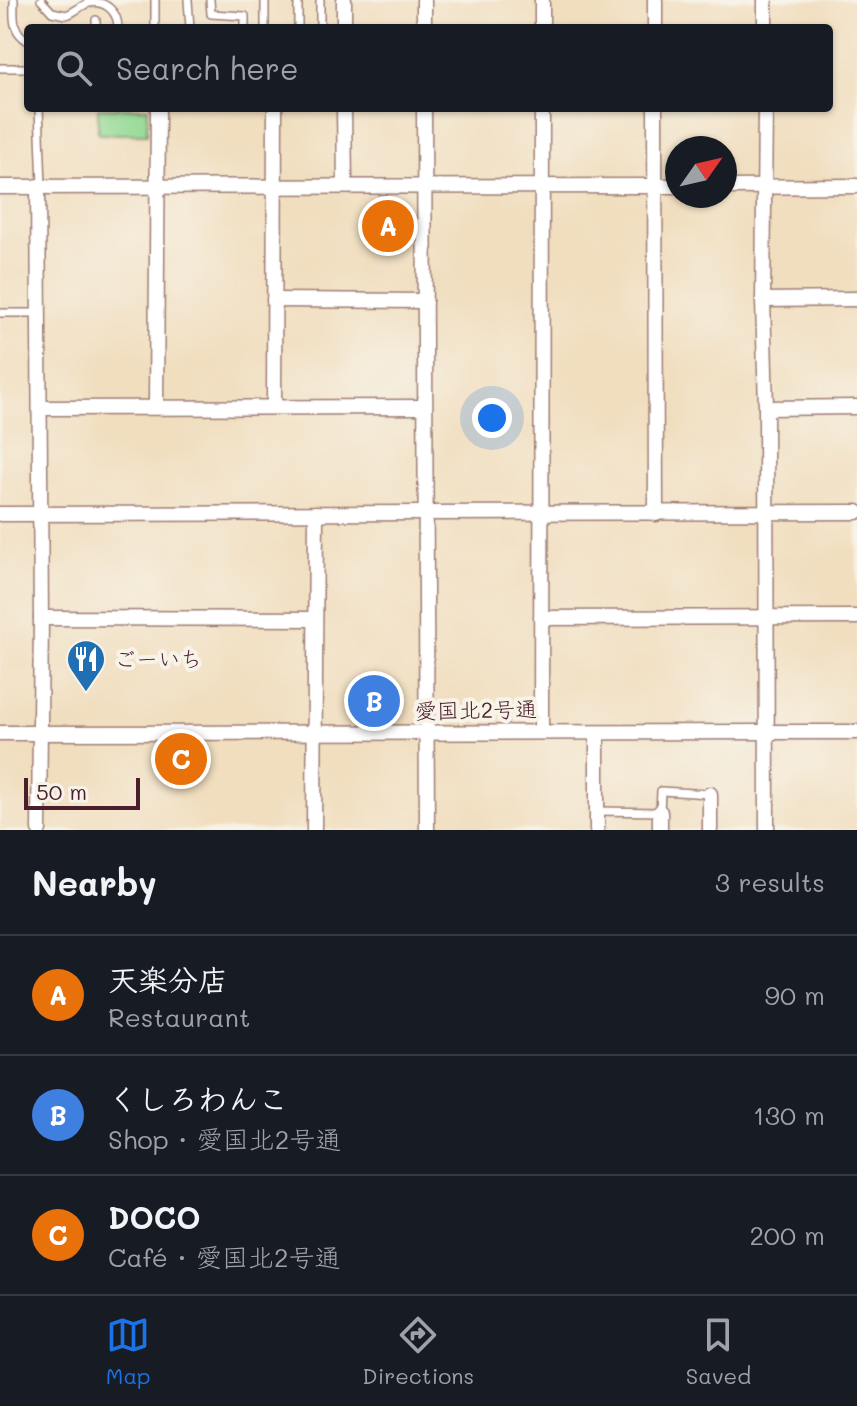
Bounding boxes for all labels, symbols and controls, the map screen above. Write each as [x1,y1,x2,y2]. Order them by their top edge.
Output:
search box [24,24,833,112]
icon: search [52,46,96,90]
text: Search here [116,48,299,88]
north arrow [665,136,737,208]
pin: A [362,196,414,256]
your location [472,398,512,438]
restaurant icon: ごーいち [65,638,107,693]
place label: ごーいち [114,644,202,673]
pin: B [348,671,400,731]
street label: 愛国北2号通 [415,694,537,725]
pin: C [155,729,207,789]
scale bar [24,774,140,810]
text: 50 m [36,777,87,806]
text: Nearby [32,860,157,905]
text: 3 results [715,865,825,899]
text: 天楽分店 [108,959,228,999]
text: A [49,978,67,1012]
text: 90 m [765,978,825,1012]
text: Restaurant [108,1000,250,1034]
text: くしろわんこ [108,1078,288,1118]
text: B [49,1098,67,1132]
text: 130 m [753,1098,825,1132]
text: Shop · 愛国北2号通 [108,1122,341,1156]
text: DOCO [108,1197,201,1237]
text: C [48,1218,68,1252]
text: 200 m [749,1218,825,1252]
text: Café · 愛国北2号通 [108,1240,340,1274]
tab: Map [106,1313,151,1390]
tab: Directions [362,1313,474,1390]
tab: Saved [686,1313,751,1390]

